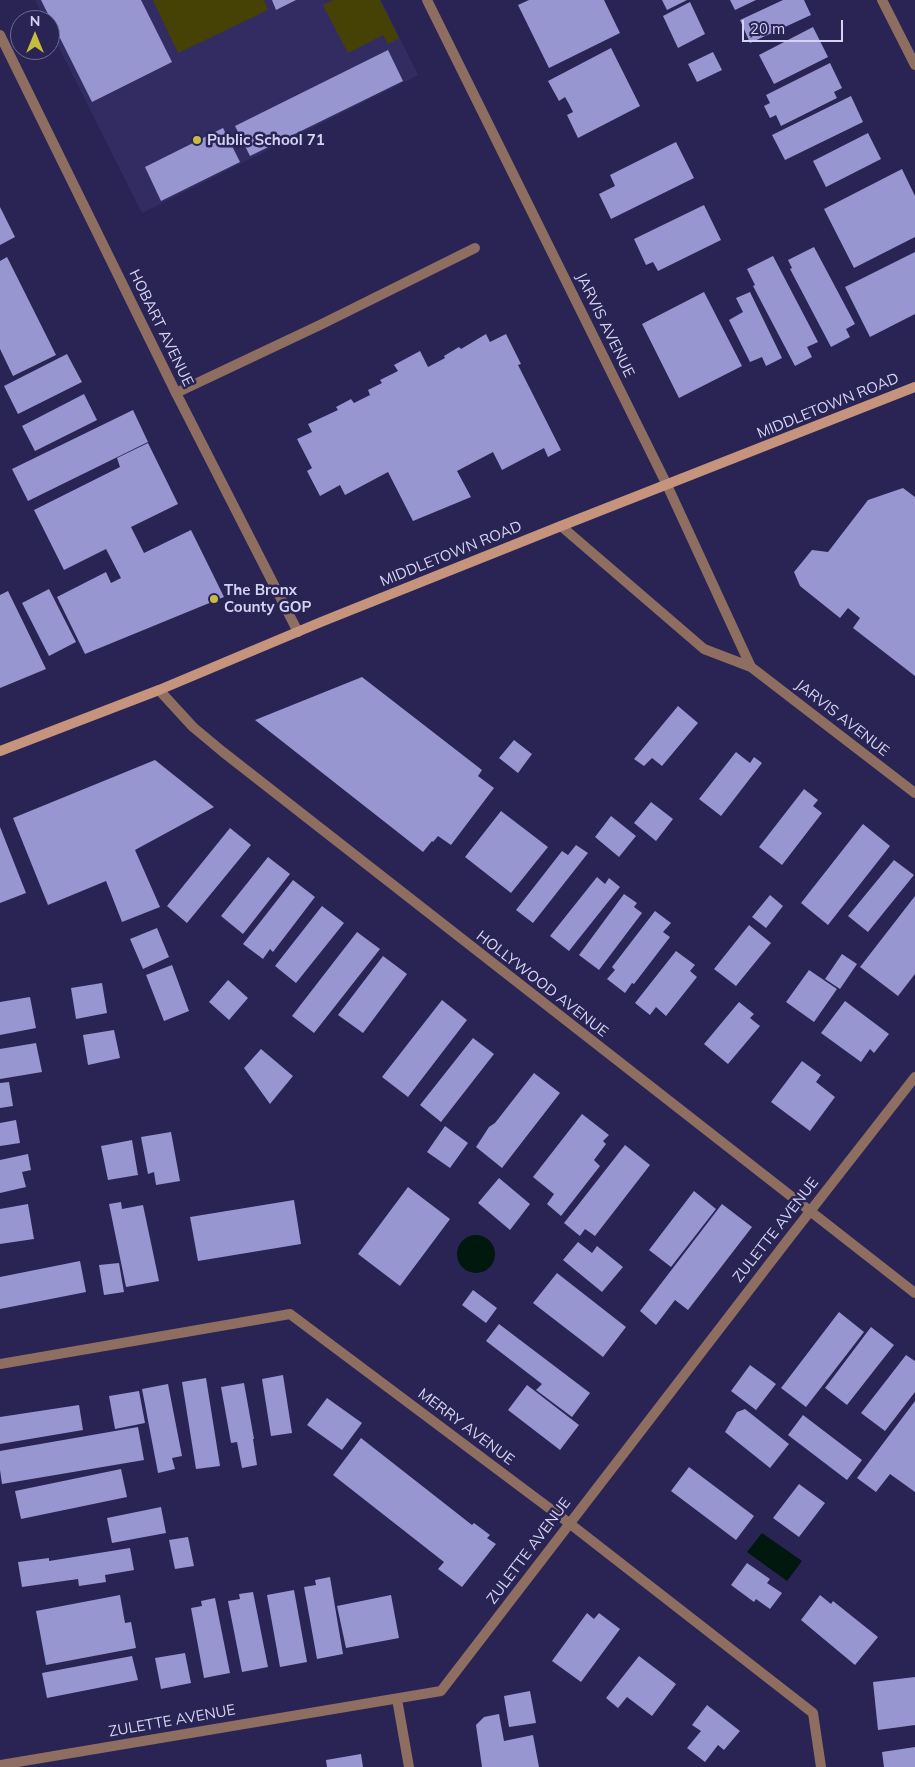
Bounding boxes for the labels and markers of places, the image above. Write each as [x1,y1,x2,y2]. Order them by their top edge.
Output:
place label: Public School 71 [207,131,325,149]
marker: Public School 71 [191,134,203,146]
place label: The Bronx County GOP [224,581,312,616]
marker: The Bronx County GOP [208,593,220,605]

